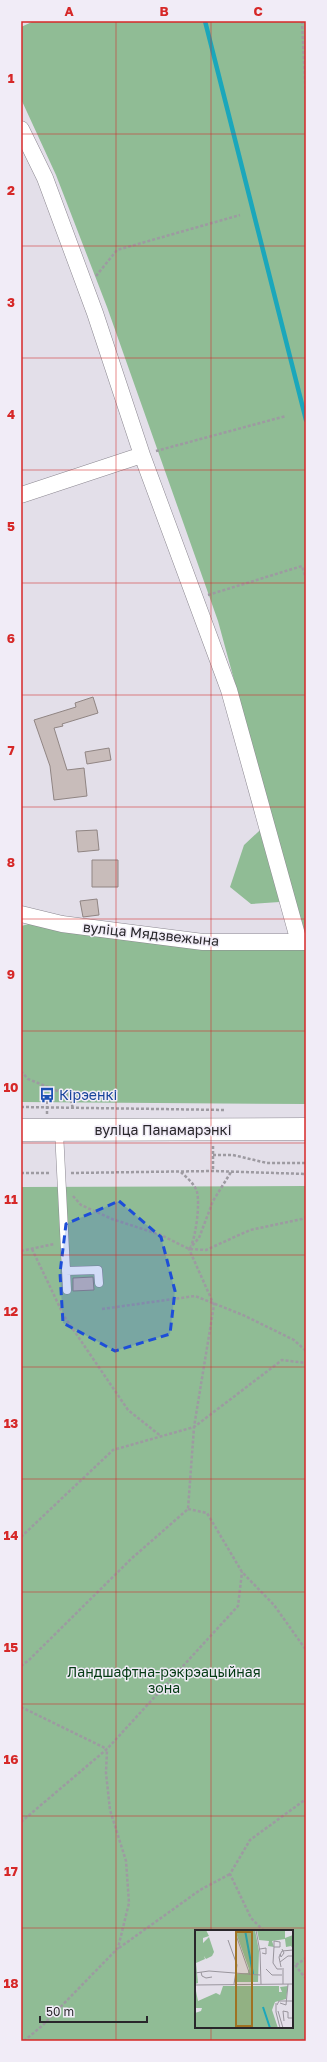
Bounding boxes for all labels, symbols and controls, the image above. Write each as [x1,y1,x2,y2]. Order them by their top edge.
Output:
text: A [64,3,74,19]
text: B [159,3,169,19]
text: C [253,3,263,19]
text: 1 [8,70,15,86]
text: 2 [7,182,15,198]
text: 3 [7,294,15,310]
text: 4 [7,406,15,422]
text: 5 [7,518,15,534]
text: 6 [7,630,15,646]
text: 7 [7,742,15,758]
text: 8 [7,854,15,870]
street label: вуліца Мядзвежына [82,918,220,949]
text: 9 [7,966,15,982]
text: 10 [3,1079,19,1095]
bus stop icon: Кірэенкі [38,1086,56,1104]
place label: Кірэенкі [59,1086,117,1103]
street label: вуліца Панамарэнкі [95,1121,231,1138]
text: 11 [4,1191,18,1207]
text: 12 [4,1303,18,1319]
text: 13 [4,1415,18,1431]
text: 14 [4,1527,18,1543]
text: 15 [4,1639,18,1655]
park label: Ландшафтна-рэкрэацыйная зона [67,1663,261,1696]
text: 16 [4,1751,18,1767]
text: 17 [4,1863,18,1879]
inset map [195,1930,293,2028]
text: 18 [3,1975,19,1991]
scale bar [40,1998,147,2024]
text: 50 m [46,2004,74,2019]

